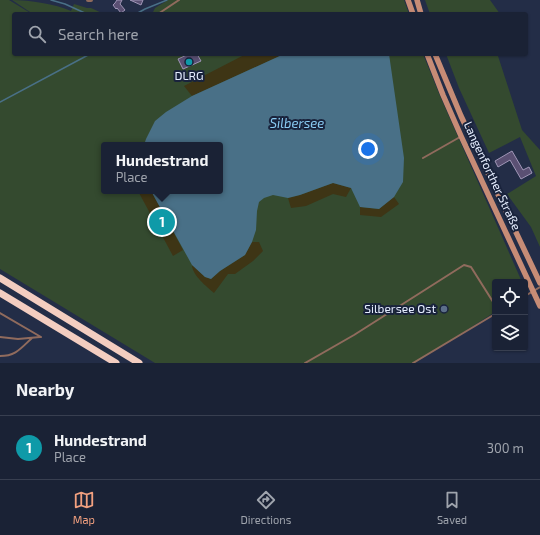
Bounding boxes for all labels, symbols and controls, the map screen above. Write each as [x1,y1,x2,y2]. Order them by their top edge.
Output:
search box [12,12,528,56]
icon: search [26,23,48,45]
text: Search here [58,25,139,43]
marker: DLRG [184,57,194,67]
place label: DLRG [174,68,204,82]
water label: Silbersee [270,115,324,131]
street label: Langenforther Straße [462,119,524,232]
your location [358,139,378,159]
popup [101,142,223,194]
text: Hundestrand [116,151,208,169]
text: Place [116,169,148,185]
pin: 1 [149,207,175,237]
map controls [492,279,528,351]
button: locate [492,279,528,315]
place label: Silbersee Ost [364,301,436,315]
marker: Silbersee Ost [439,304,449,314]
button: layers [492,315,528,351]
text: Nearby [16,379,74,399]
text: Hundestrand [54,431,147,449]
text: 1 [26,440,32,456]
text: 300 m [487,440,524,456]
text: Place [54,449,86,465]
tab: Map [73,489,95,526]
tab: Directions [241,489,291,526]
tab: Saved [437,489,467,526]

